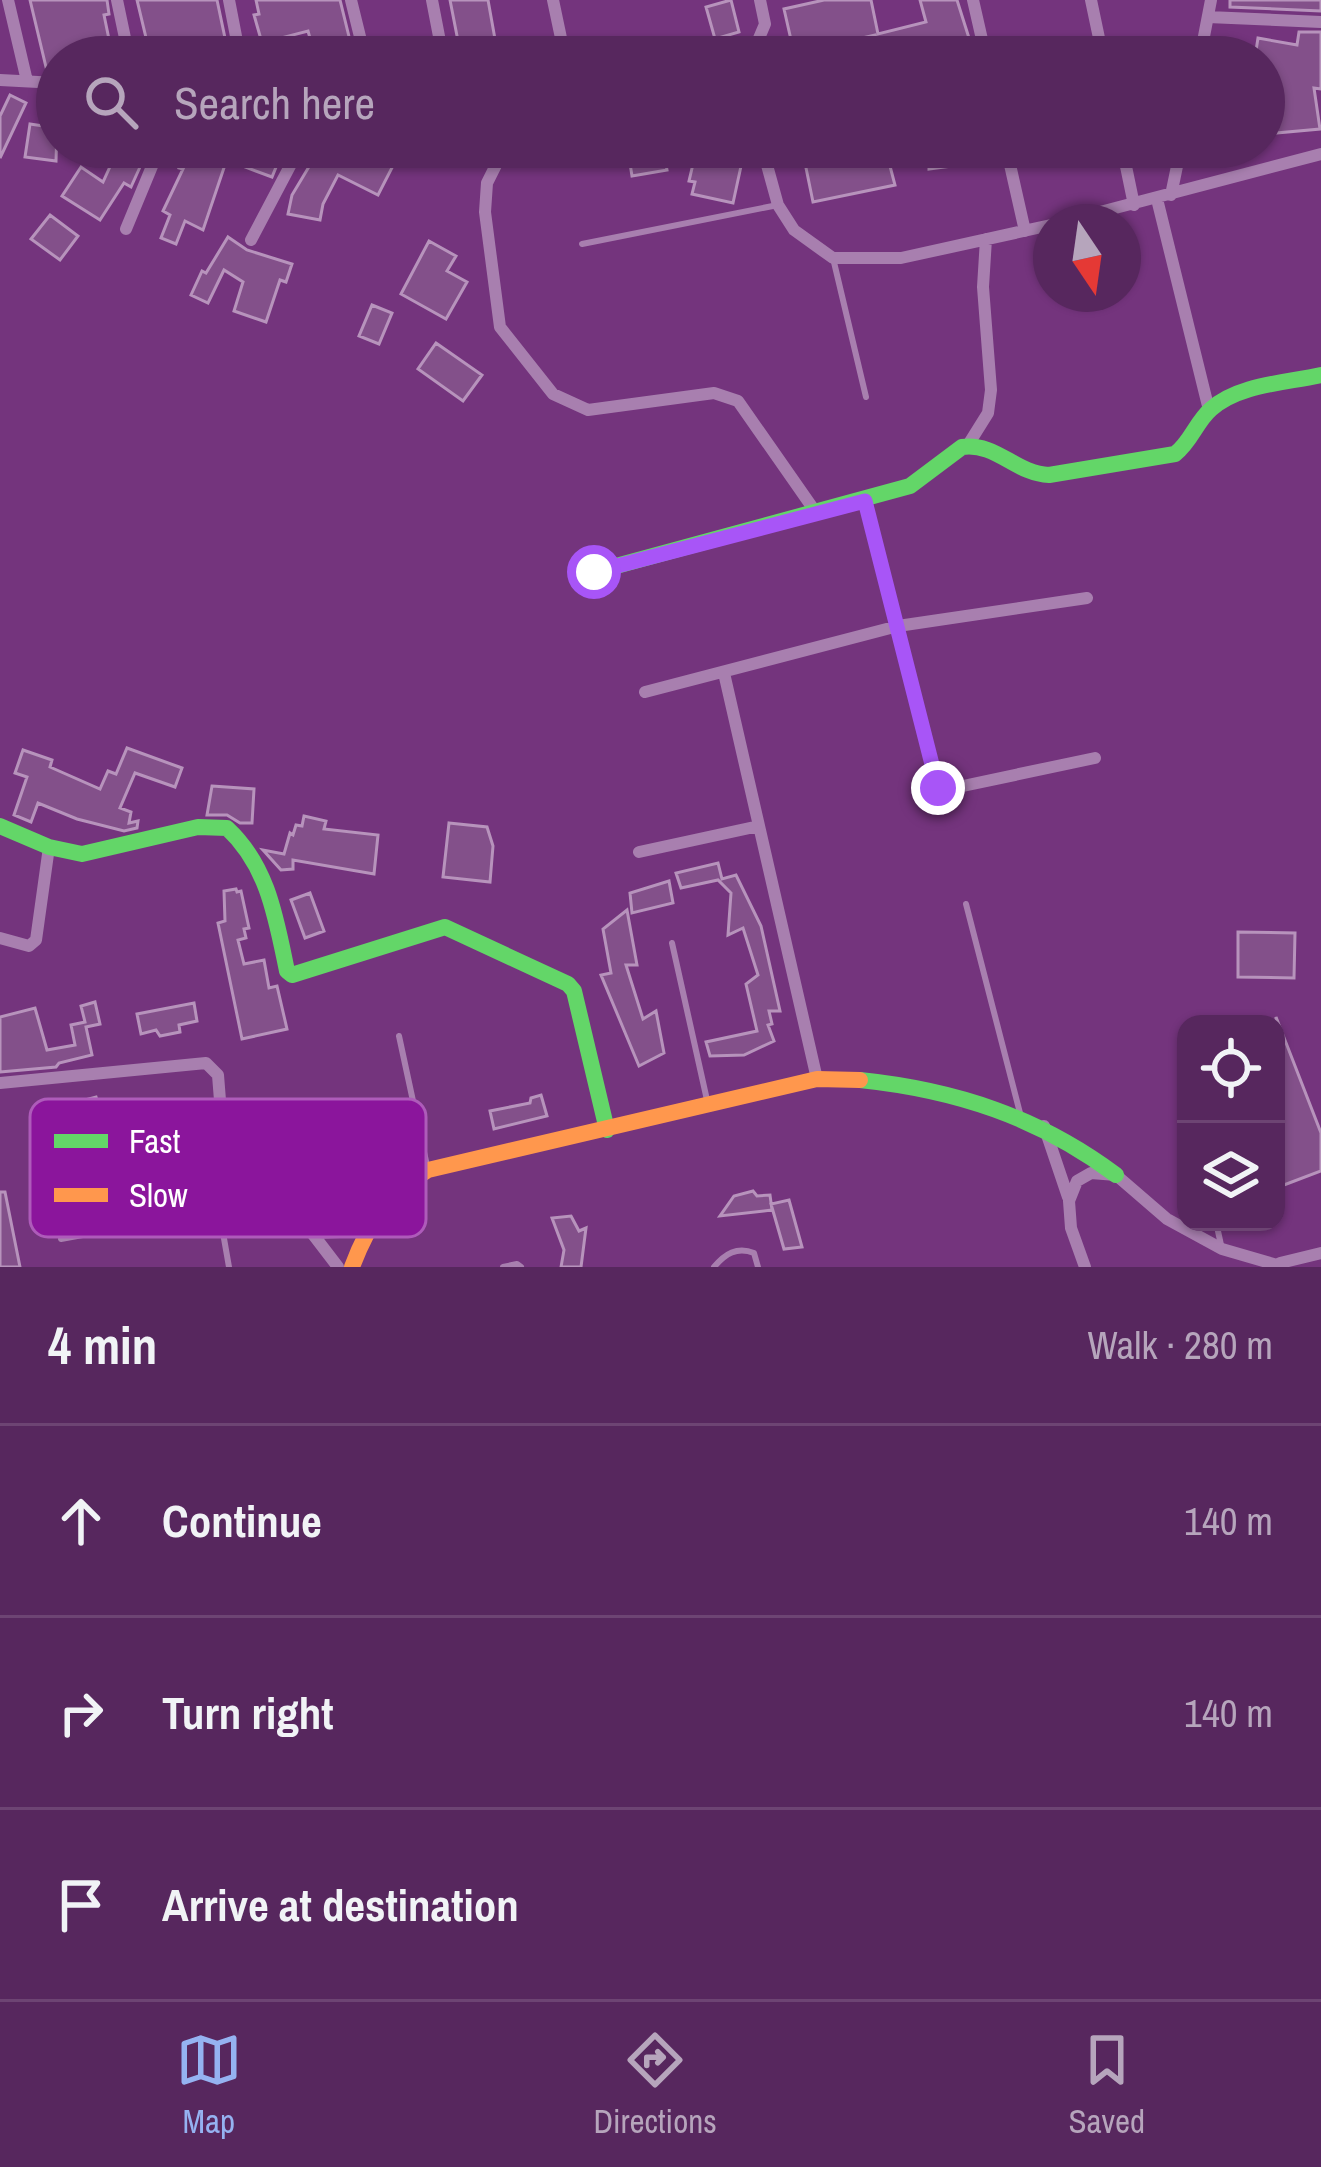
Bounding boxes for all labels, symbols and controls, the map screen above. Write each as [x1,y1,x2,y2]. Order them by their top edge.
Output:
search box [36,36,1285,168]
icon: search [78,69,144,135]
text: Search here [174,72,375,133]
north arrow [1033,204,1141,312]
route start [567,545,621,599]
route end [911,761,965,815]
map controls [1177,1015,1285,1231]
button: locate [1177,1015,1285,1123]
legend [30,1099,426,1237]
text: Fast [129,1119,180,1163]
button: layers [1177,1123,1285,1231]
text: Slow [129,1173,188,1217]
text: 4 min [48,1311,157,1380]
text: Walk · 280 m [1088,1319,1273,1371]
icon: ahead [48,1488,114,1554]
text: Continue [162,1490,322,1551]
text: 140 m [1184,1495,1273,1547]
icon: right [48,1680,114,1746]
text: Turn right [162,1682,334,1743]
text: 140 m [1184,1687,1273,1739]
icon: arrive [48,1872,114,1938]
text: Arrive at destination [162,1874,519,1935]
tab: Map [176,2027,242,2143]
tab: Directions [593,2027,717,2143]
tab: Saved [1068,2027,1145,2143]

